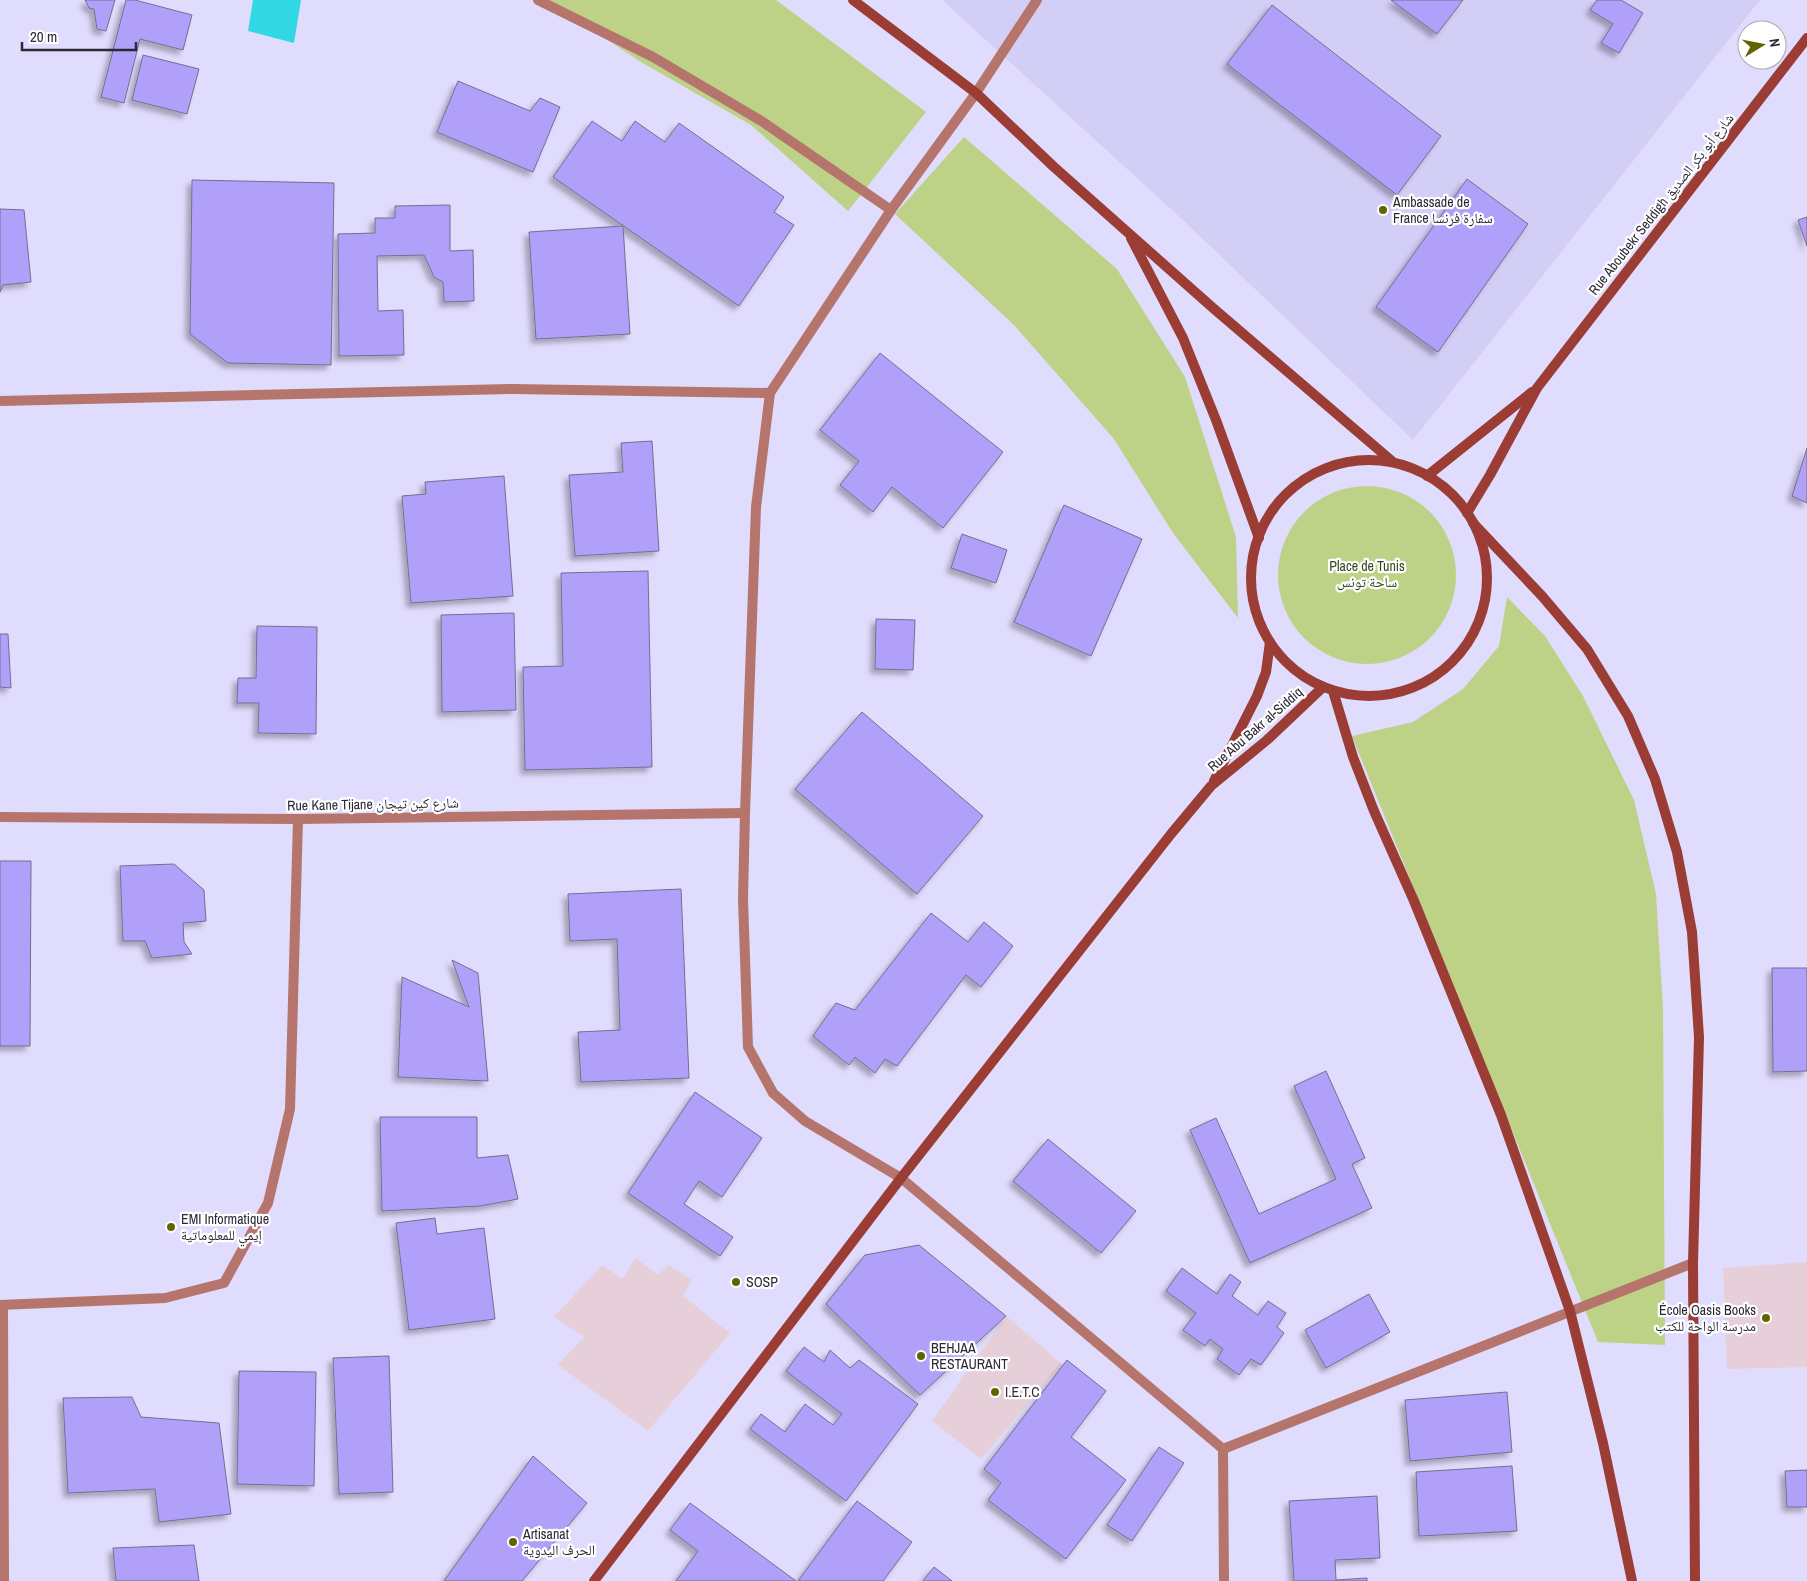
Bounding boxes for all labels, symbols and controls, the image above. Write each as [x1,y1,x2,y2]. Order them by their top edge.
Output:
scale bar [22,20,136,52]
north arrow [1737,20,1787,70]
text: 20 m [30,26,57,47]
text: N [1765,37,1784,48]
street label: Rue Aboubekr Seddigh شارع أبو بكر الصديق [1585,110,1738,299]
place label: Ambassade de France سفارة فرنسا [1392,193,1493,227]
marker: Ambassade de France سفارة فرنسا [1377,204,1389,216]
park label: Place de Tunis ساحة تونس [1329,557,1405,591]
street label: Rue Abu Bakr al-Siddiq [1204,683,1306,775]
street label: Rue Kane Tijane شارع كين تيجان [287,794,459,815]
place label: EMI Informatique إيمي للمعلوماتية [181,1210,269,1247]
marker: EMI Informatique إيمي للمعلوماتية [165,1221,177,1233]
place label: SOSP [746,1273,778,1291]
marker: SOSP [730,1276,742,1288]
place label: École Oasis Books مدرسة الواحة للكتب [1655,1301,1756,1335]
marker: École Oasis Books مدرسة الواحة للكتب [1760,1312,1772,1324]
place label: BEHJAA RESTAURANT [931,1339,1008,1373]
marker: BEHJAA RESTAURANT [915,1350,927,1362]
place label: I.E.T.C [1005,1383,1039,1401]
marker: I.E.T.C [989,1386,1001,1398]
place label: Artisanat الحرف اليدوية [522,1525,595,1559]
marker: Artisanat الحرف اليدوية [507,1536,519,1548]

